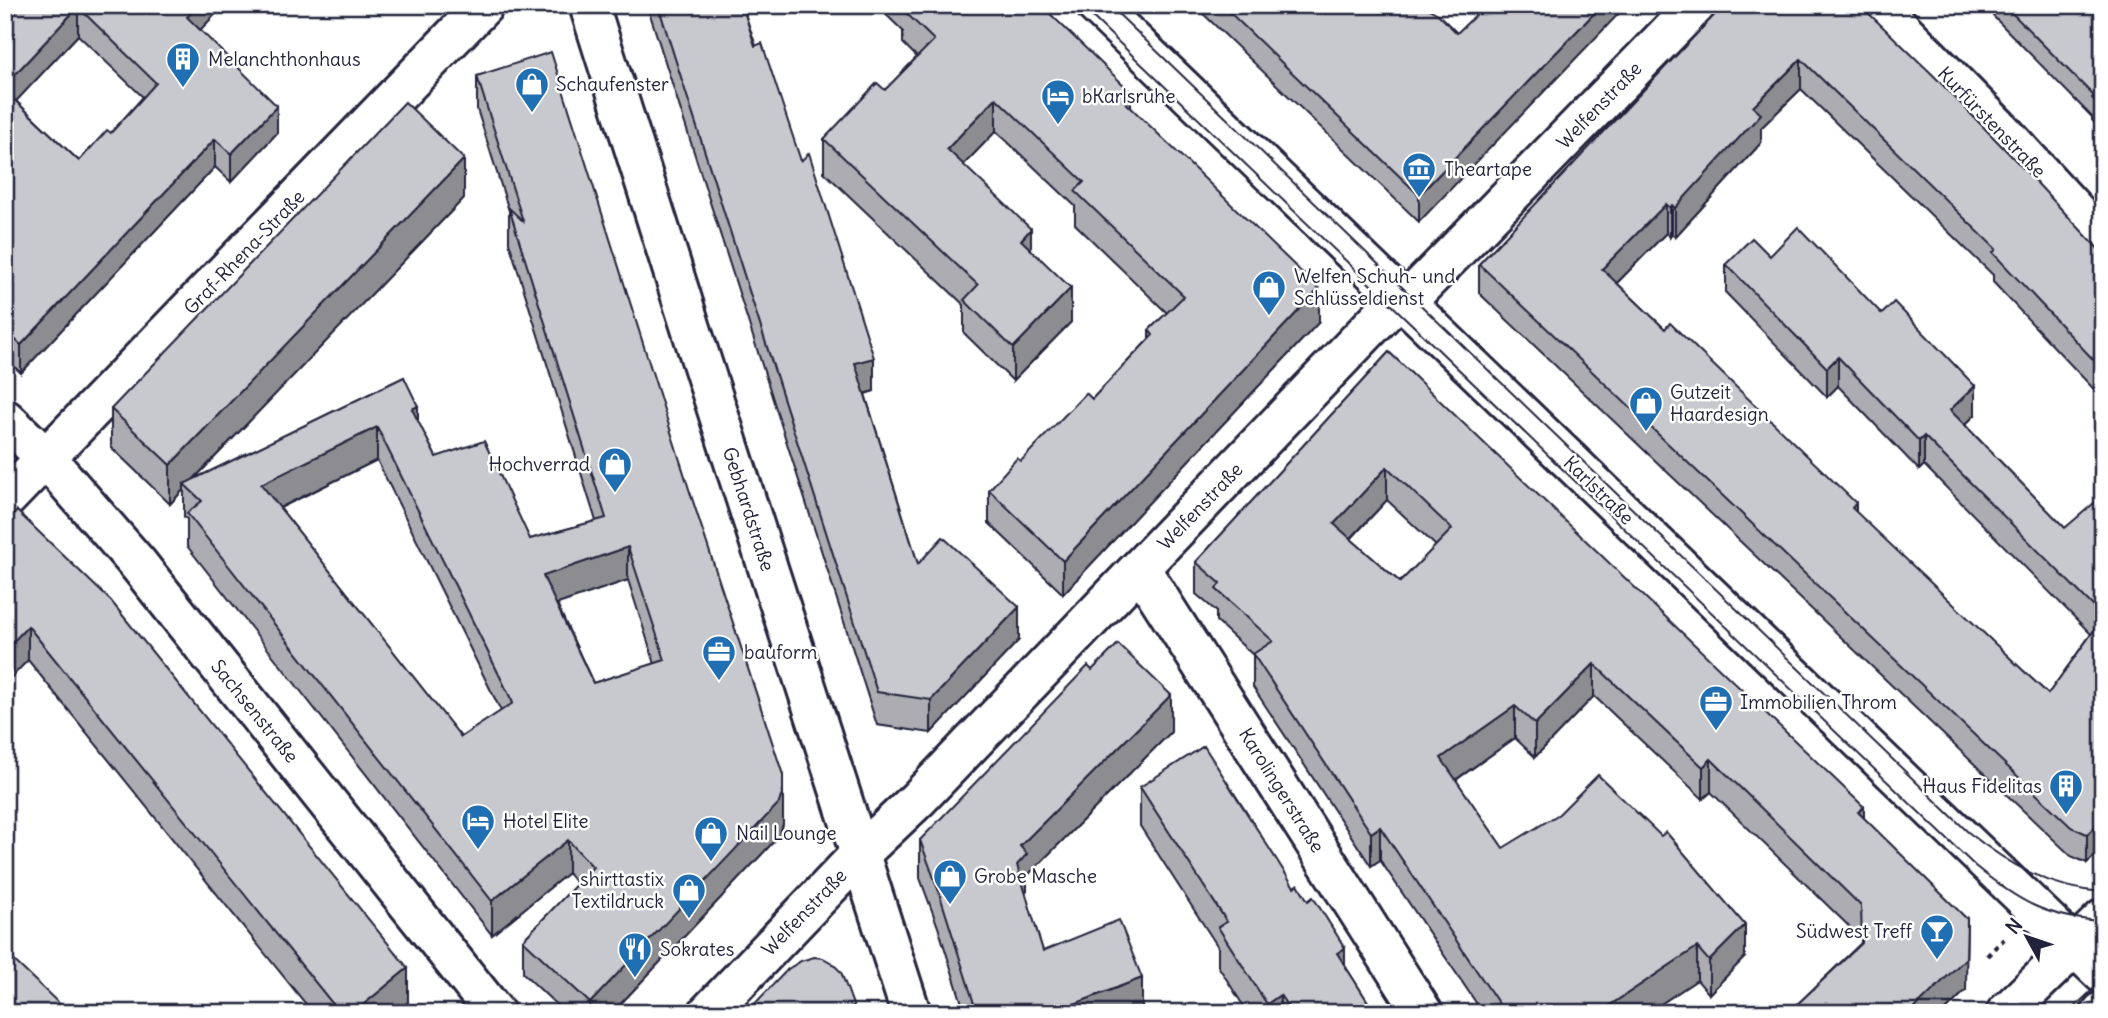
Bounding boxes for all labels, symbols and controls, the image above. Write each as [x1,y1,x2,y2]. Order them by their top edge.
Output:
building icon: Melanchthonhaus [164,40,202,89]
place label: Melanchthonhaus [208,47,361,71]
street label: Welfenstraße [1551,56,1647,154]
street label: Kurfürstenstraße [1933,61,2051,183]
shop icon: Schaufenster [513,65,551,114]
place label: Schaufenster [556,72,669,96]
hotel icon: bKarlsruhe [1039,77,1077,126]
place label: bKarlsruhe [1082,84,1176,108]
museum icon: Theartape [1400,150,1438,199]
place label: Theartape [1444,157,1532,181]
street label: Graf-Rhena-Straße [178,185,310,319]
place label: Welfen Schuh- und Schlüsseldienst [1294,264,1455,310]
shop icon: Welfen Schuh- und Schlüsseldienst [1250,268,1288,317]
place label: Gutzeit Haardesign [1670,380,1769,426]
shop icon: Gutzeit Haardesign [1627,384,1665,433]
street label: Gebhardstraße [718,444,780,574]
shop icon: Hochverrad [596,445,634,494]
street label: Karlstraße [1559,451,1639,529]
place label: Hochverrad [489,452,590,476]
street label: Welfenstraße [1152,457,1248,555]
office icon: bauform [700,633,738,682]
place label: bauform [744,640,817,664]
street label: Sachsenstraße [206,655,304,767]
office icon: Immobilien Throm [1697,683,1735,732]
place label: Immobilien Throm [1740,690,1897,714]
street label: Karolingerstraße [1234,723,1330,857]
building icon: Haus Fidelitas [2047,767,2085,816]
place label: Haus Fidelitas [1923,774,2042,798]
hotel icon: Hotel Elite [459,802,497,851]
place label: Hotel Elite [503,809,589,833]
shop icon: Nail Lounge [692,814,730,863]
place label: Nail Lounge [736,821,837,845]
shop icon: Grobe Masche [931,857,969,906]
street label: Welfenstraße [756,863,852,961]
place label: Grobe Masche [974,864,1097,888]
place label: shirttastix Textildruck [572,867,665,913]
shop icon: shirttastix Textildruck [670,871,708,920]
north arrow [1993,902,2062,972]
bar icon: Südwest Treff [1918,912,1956,961]
text: N [2001,913,2027,939]
place label: Südwest Treff [1796,919,1913,943]
restaurant icon: Sokrates [616,930,654,979]
place label: Sokrates [660,937,734,961]

